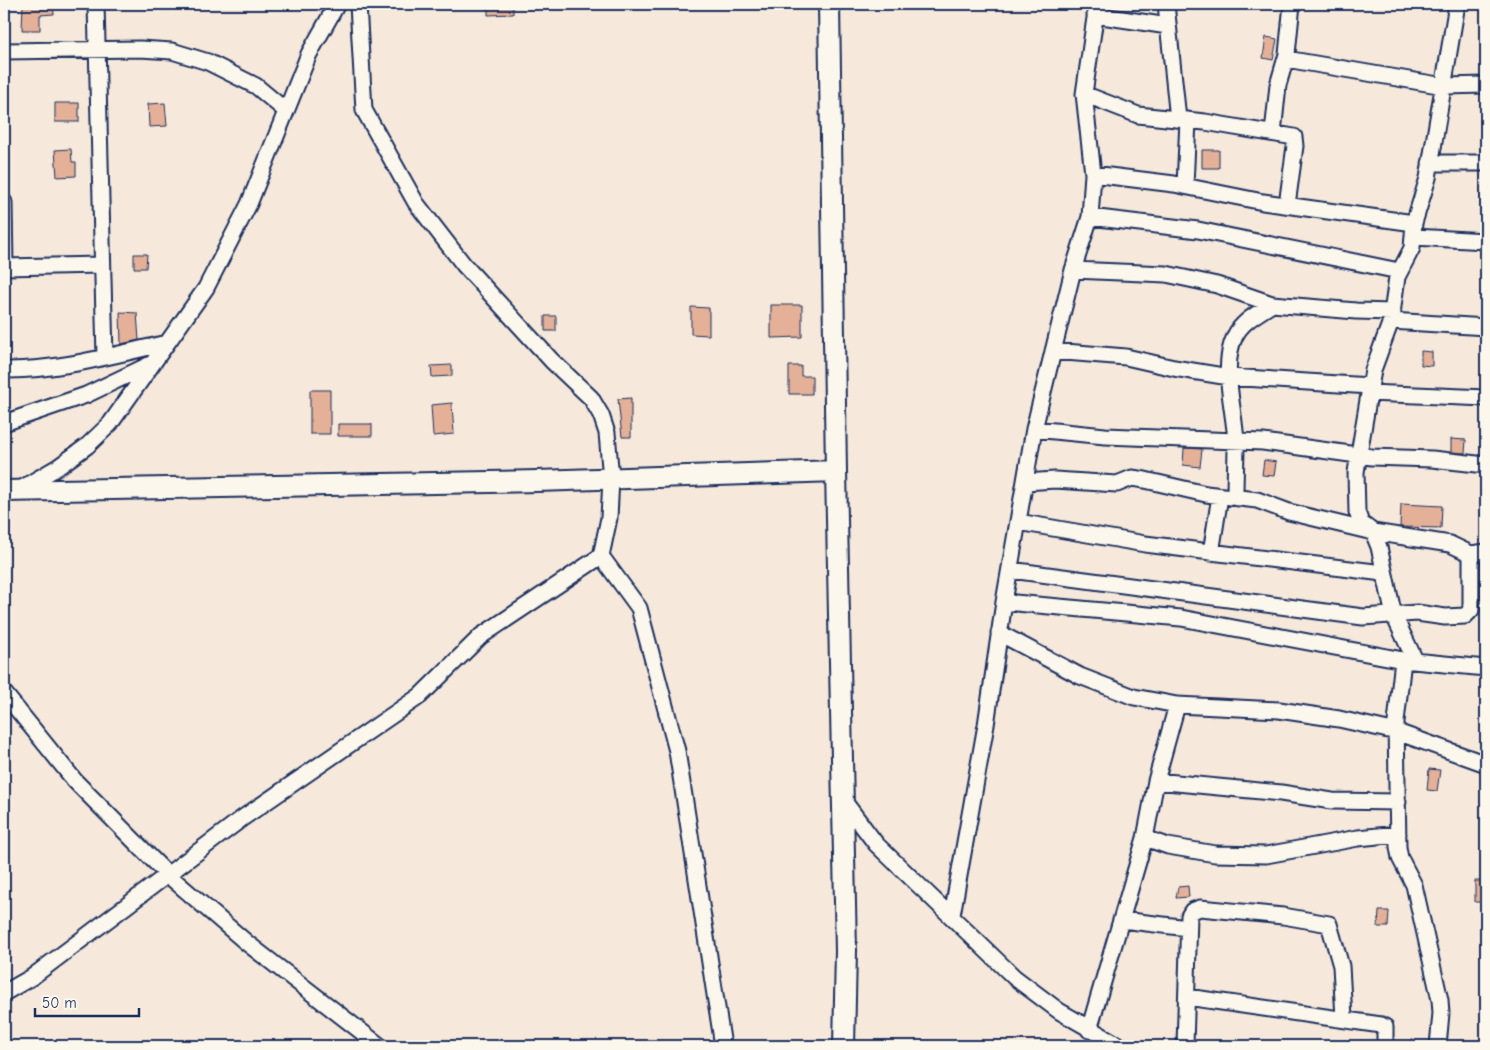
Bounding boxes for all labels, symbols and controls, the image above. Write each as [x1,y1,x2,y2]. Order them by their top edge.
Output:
scale bar [35,985,139,1017]
text: 50 m [42,994,77,1012]

